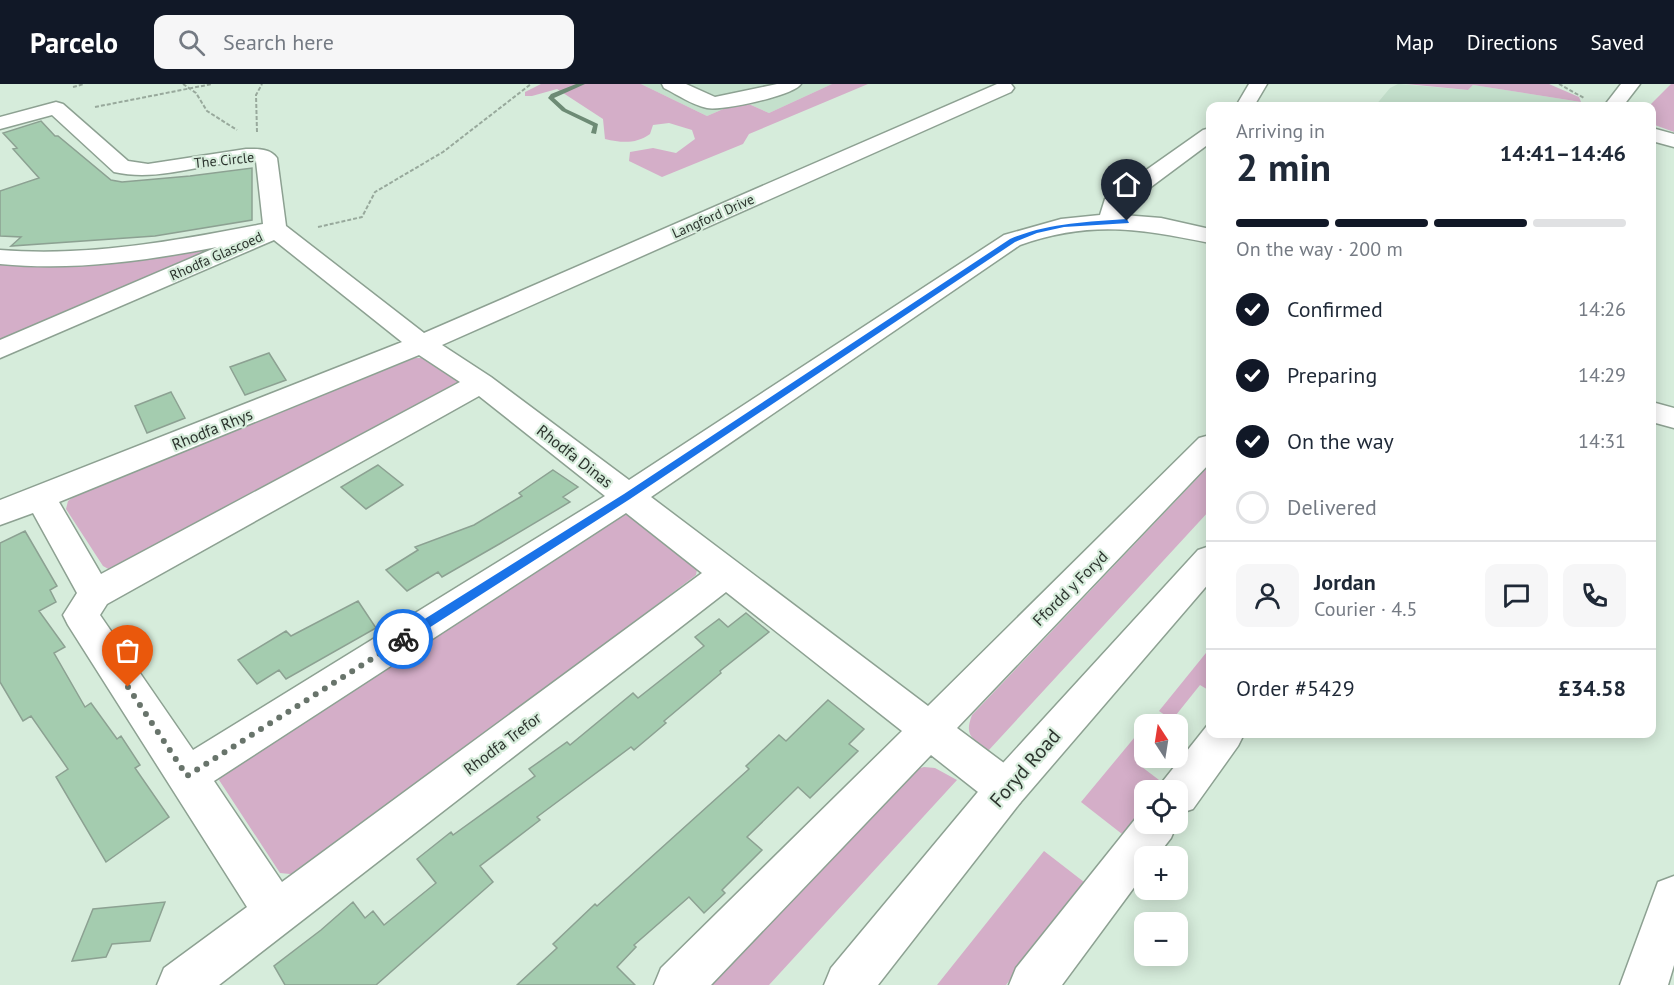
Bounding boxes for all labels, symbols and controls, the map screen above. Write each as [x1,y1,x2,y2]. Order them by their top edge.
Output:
search box [154,15,574,69]
text: Parcelo [30,24,118,61]
icon: search [175,26,208,59]
text: Search here [223,28,334,56]
text: Map [1395,29,1434,56]
text: Directions [1467,29,1558,56]
text: Saved [1591,29,1644,56]
text: Arriving in [1236,118,1325,144]
text: 14:41–14:46 [1500,139,1626,167]
text: 2 min [1236,141,1331,192]
street label: The Circle [193,148,255,172]
pin [1101,159,1152,221]
icon: home [1110,168,1143,201]
street label: Langford Drive [669,190,757,242]
street label: Rhodfa Glascoed [167,227,265,285]
text: On the way · 200 m [1236,236,1403,262]
icon: check [1236,293,1269,326]
text: Confirmed [1287,295,1383,323]
text: 14:26 [1578,296,1626,322]
icon: check [1236,359,1269,392]
text: Preparing [1287,361,1377,389]
text: 14:29 [1578,362,1626,388]
street label: Rhodfa Rhys [169,404,256,454]
street label: Rhodfa Dinas [533,420,617,492]
icon: check [1236,425,1269,458]
text: On the way [1287,427,1394,455]
text: 14:31 [1578,428,1626,454]
text: Delivered [1287,493,1377,521]
street label: Ffordd y Foryd [1028,546,1112,630]
button: person [1236,564,1299,627]
button: chat [1485,564,1548,627]
button: phone [1563,564,1626,627]
text: Jordan [1314,568,1376,596]
text: Courier · 4.5 [1314,596,1417,622]
courier [373,609,433,669]
icon: bike [387,623,420,656]
pin [102,625,153,687]
icon: bag [111,634,144,667]
text: Order #5429 [1236,674,1355,702]
text: £34.58 [1558,674,1626,702]
street label: Rhodfa Trefor [459,707,545,779]
north arrow [1134,714,1188,768]
map controls [1134,714,1188,966]
street label: Foryd Road [984,723,1066,813]
button: locate [1134,780,1188,834]
button: + [1134,846,1188,900]
button: − [1134,912,1188,966]

